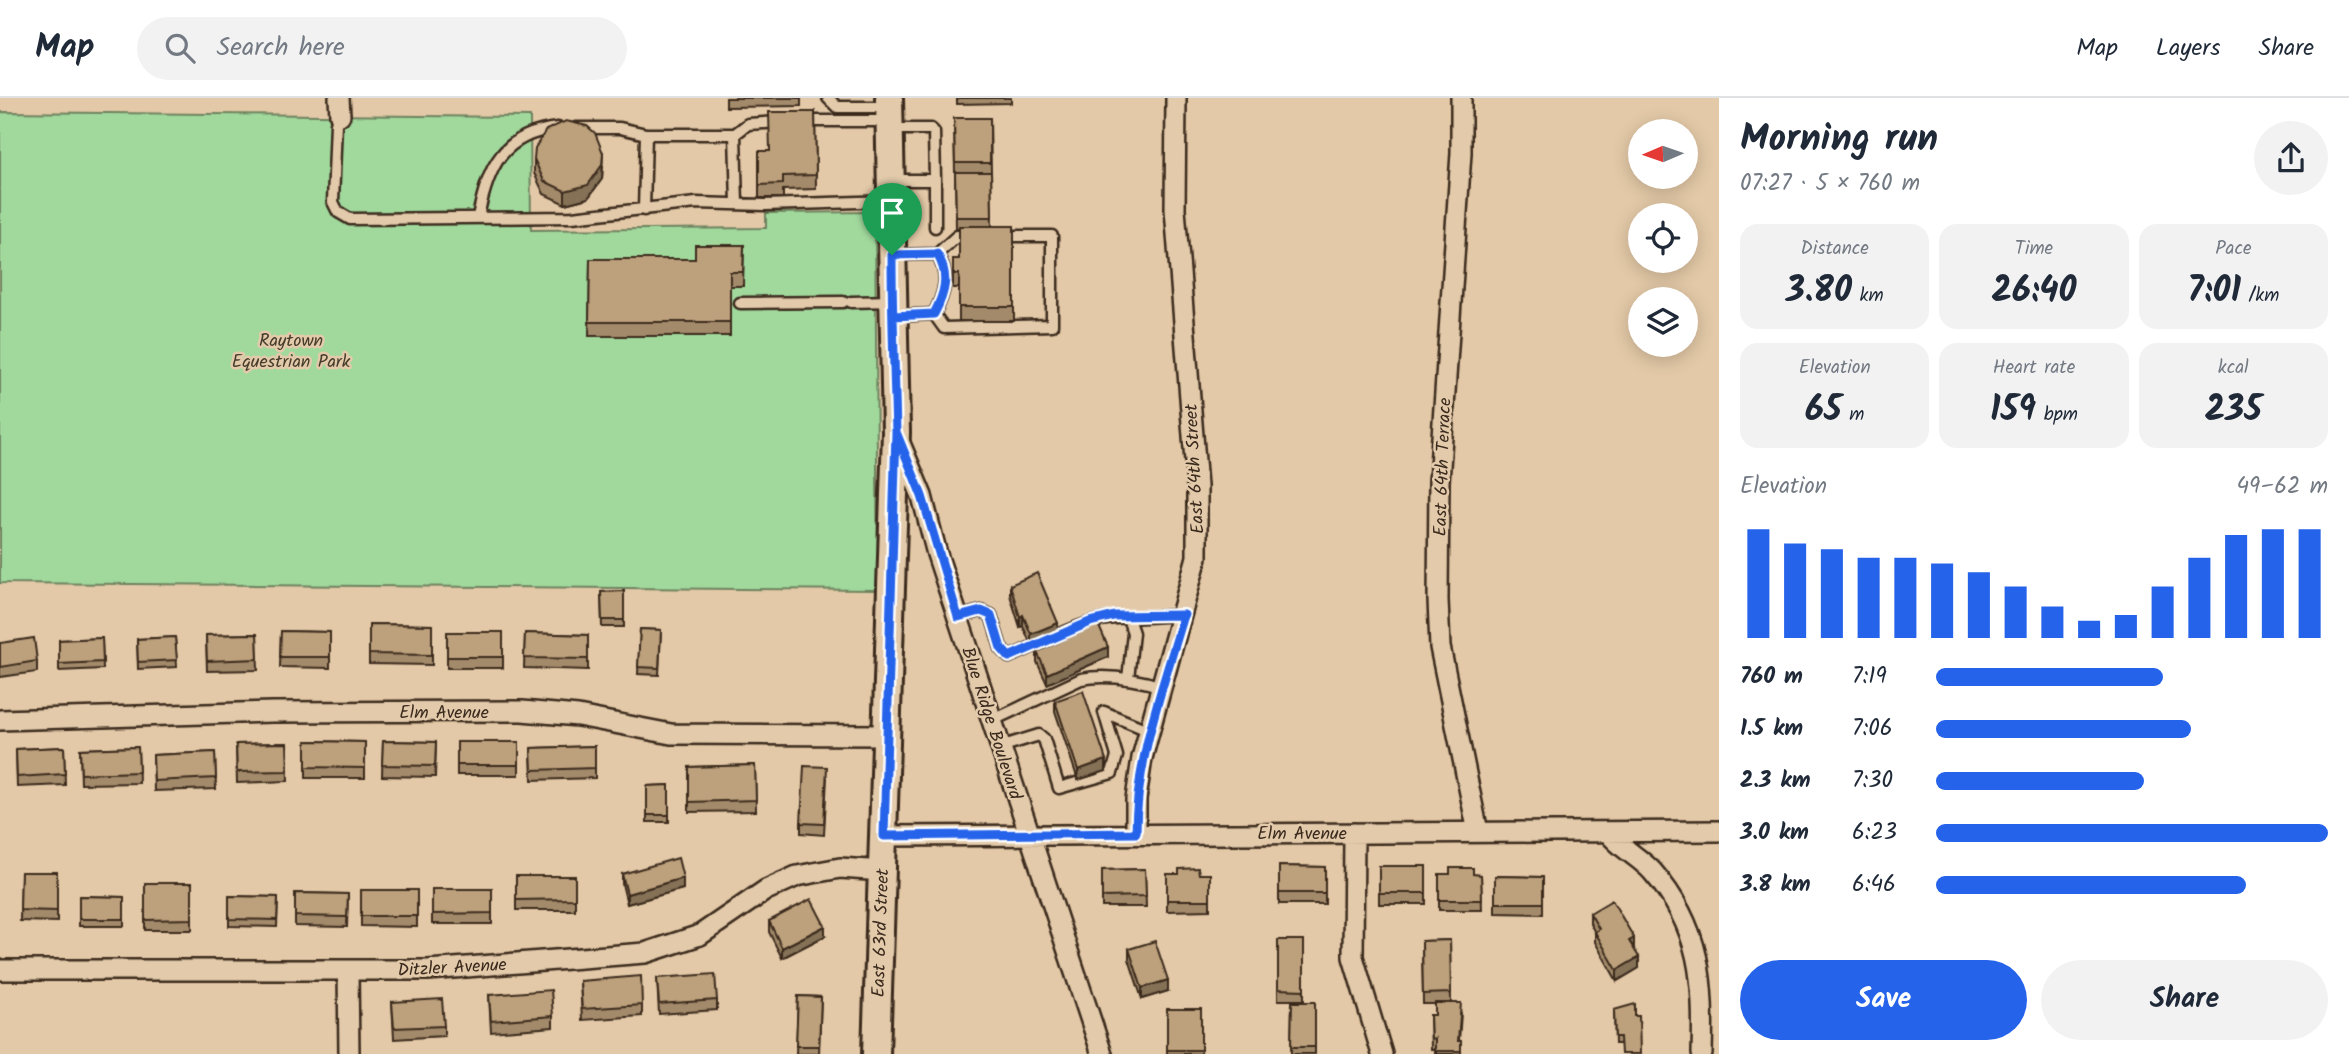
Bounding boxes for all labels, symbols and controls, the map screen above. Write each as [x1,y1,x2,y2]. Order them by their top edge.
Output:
search box [137,17,627,80]
text: Map [35,22,95,75]
text: Search here [217,27,345,69]
icon: search [161,29,199,67]
text: Map [2076,29,2118,68]
text: Layers [2156,29,2220,68]
text: Share [2258,29,2314,68]
text: Morning run [1740,110,1938,170]
north arrow [1628,119,1698,189]
map controls [1628,119,1698,357]
button: share [2254,121,2328,195]
text: 07:27 · 5 × 760 m [1740,166,1920,202]
pin [862,183,922,255]
icon: arrive [873,194,911,232]
button: locate [1628,203,1698,273]
text: Distance [1801,234,1869,264]
text: Time [2015,234,2053,264]
text: Pace [2215,234,2251,264]
text: 3.80 [1786,264,1852,320]
text: 26:40 [1991,264,2077,320]
text: 7:01 [2187,264,2241,320]
text: km [1852,281,1884,311]
text: /km [2241,281,2279,311]
button: layers [1628,287,1698,357]
park label: Raytown Equestrian Park [232,327,351,377]
text: Elevation [1799,353,1871,383]
text: Heart rate [1993,353,2075,383]
text: kcal [2218,353,2249,383]
text: 65 [1805,383,1842,439]
text: 159 [1990,383,2036,439]
text: 235 [2205,383,2262,439]
street label: East 64th Terrace [1427,397,1460,537]
text: m [1842,400,1864,430]
text: bpm [2036,400,2078,430]
street label: East 64th Street [1178,402,1213,535]
text: Elevation [1740,469,1827,505]
text: 49–62 m [2236,469,2328,505]
street label: Blue Ridge Boulevard [952,643,1029,805]
text: 760 m [1740,659,1803,695]
text: 7:19 [1852,659,1887,695]
street label: Elm Avenue [399,699,489,728]
text: 1.5 km [1740,711,1803,747]
text: 7:06 [1852,711,1893,747]
text: 2.3 km [1740,763,1810,799]
text: 7:30 [1852,763,1893,799]
text: 3.0 km [1740,815,1809,851]
text: 6:23 [1852,815,1897,851]
street label: Elm Avenue [1257,820,1347,849]
street label: East 63rd Street [865,867,898,998]
text: 3.8 km [1740,867,1811,903]
text: 6:46 [1852,867,1896,903]
street label: Ditzler Avenue [397,951,507,986]
button: Save [1740,960,2027,1040]
button: Share [2041,960,2328,1040]

